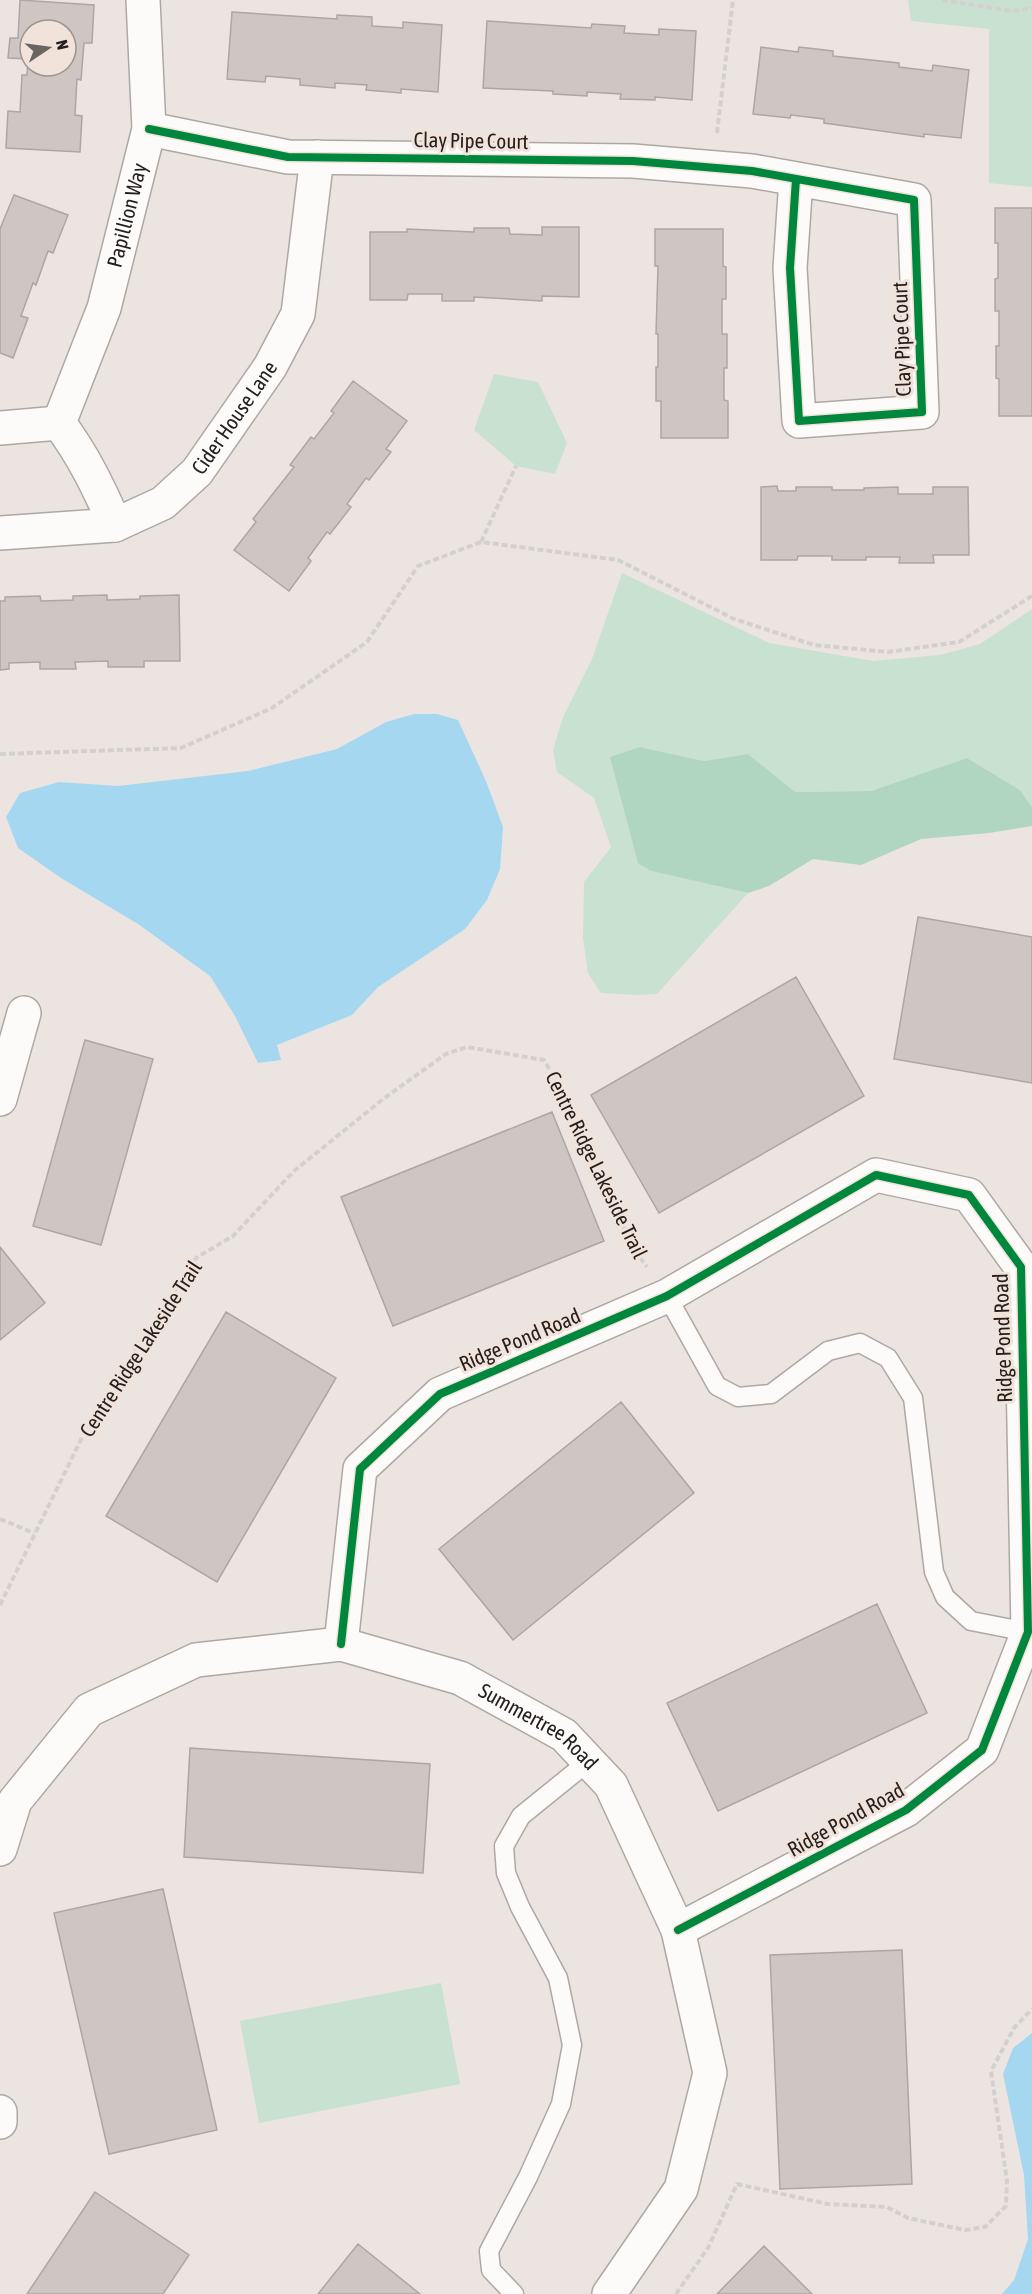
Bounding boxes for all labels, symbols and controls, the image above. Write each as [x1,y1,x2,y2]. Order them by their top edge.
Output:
north arrow [18,18,78,78]
text: N [53,38,72,51]
street label: Clay Pipe Court [413,127,529,153]
street label: Papillion Way [102,160,151,270]
street label: Clay Pipe Court [887,281,915,397]
street label: Cider House Lane [186,356,282,479]
street label: Centre Ridge Lakeside Trail [541,1067,653,1262]
street label: Centre Ridge Lakeside Trail [74,1256,206,1441]
street label: Ridge Pond Road [988,1273,1016,1403]
street label: Ridge Pond Road [455,1303,584,1375]
street label: Summertree Road [475,1678,603,1774]
street label: Ridge Pond Road [783,1777,908,1861]

